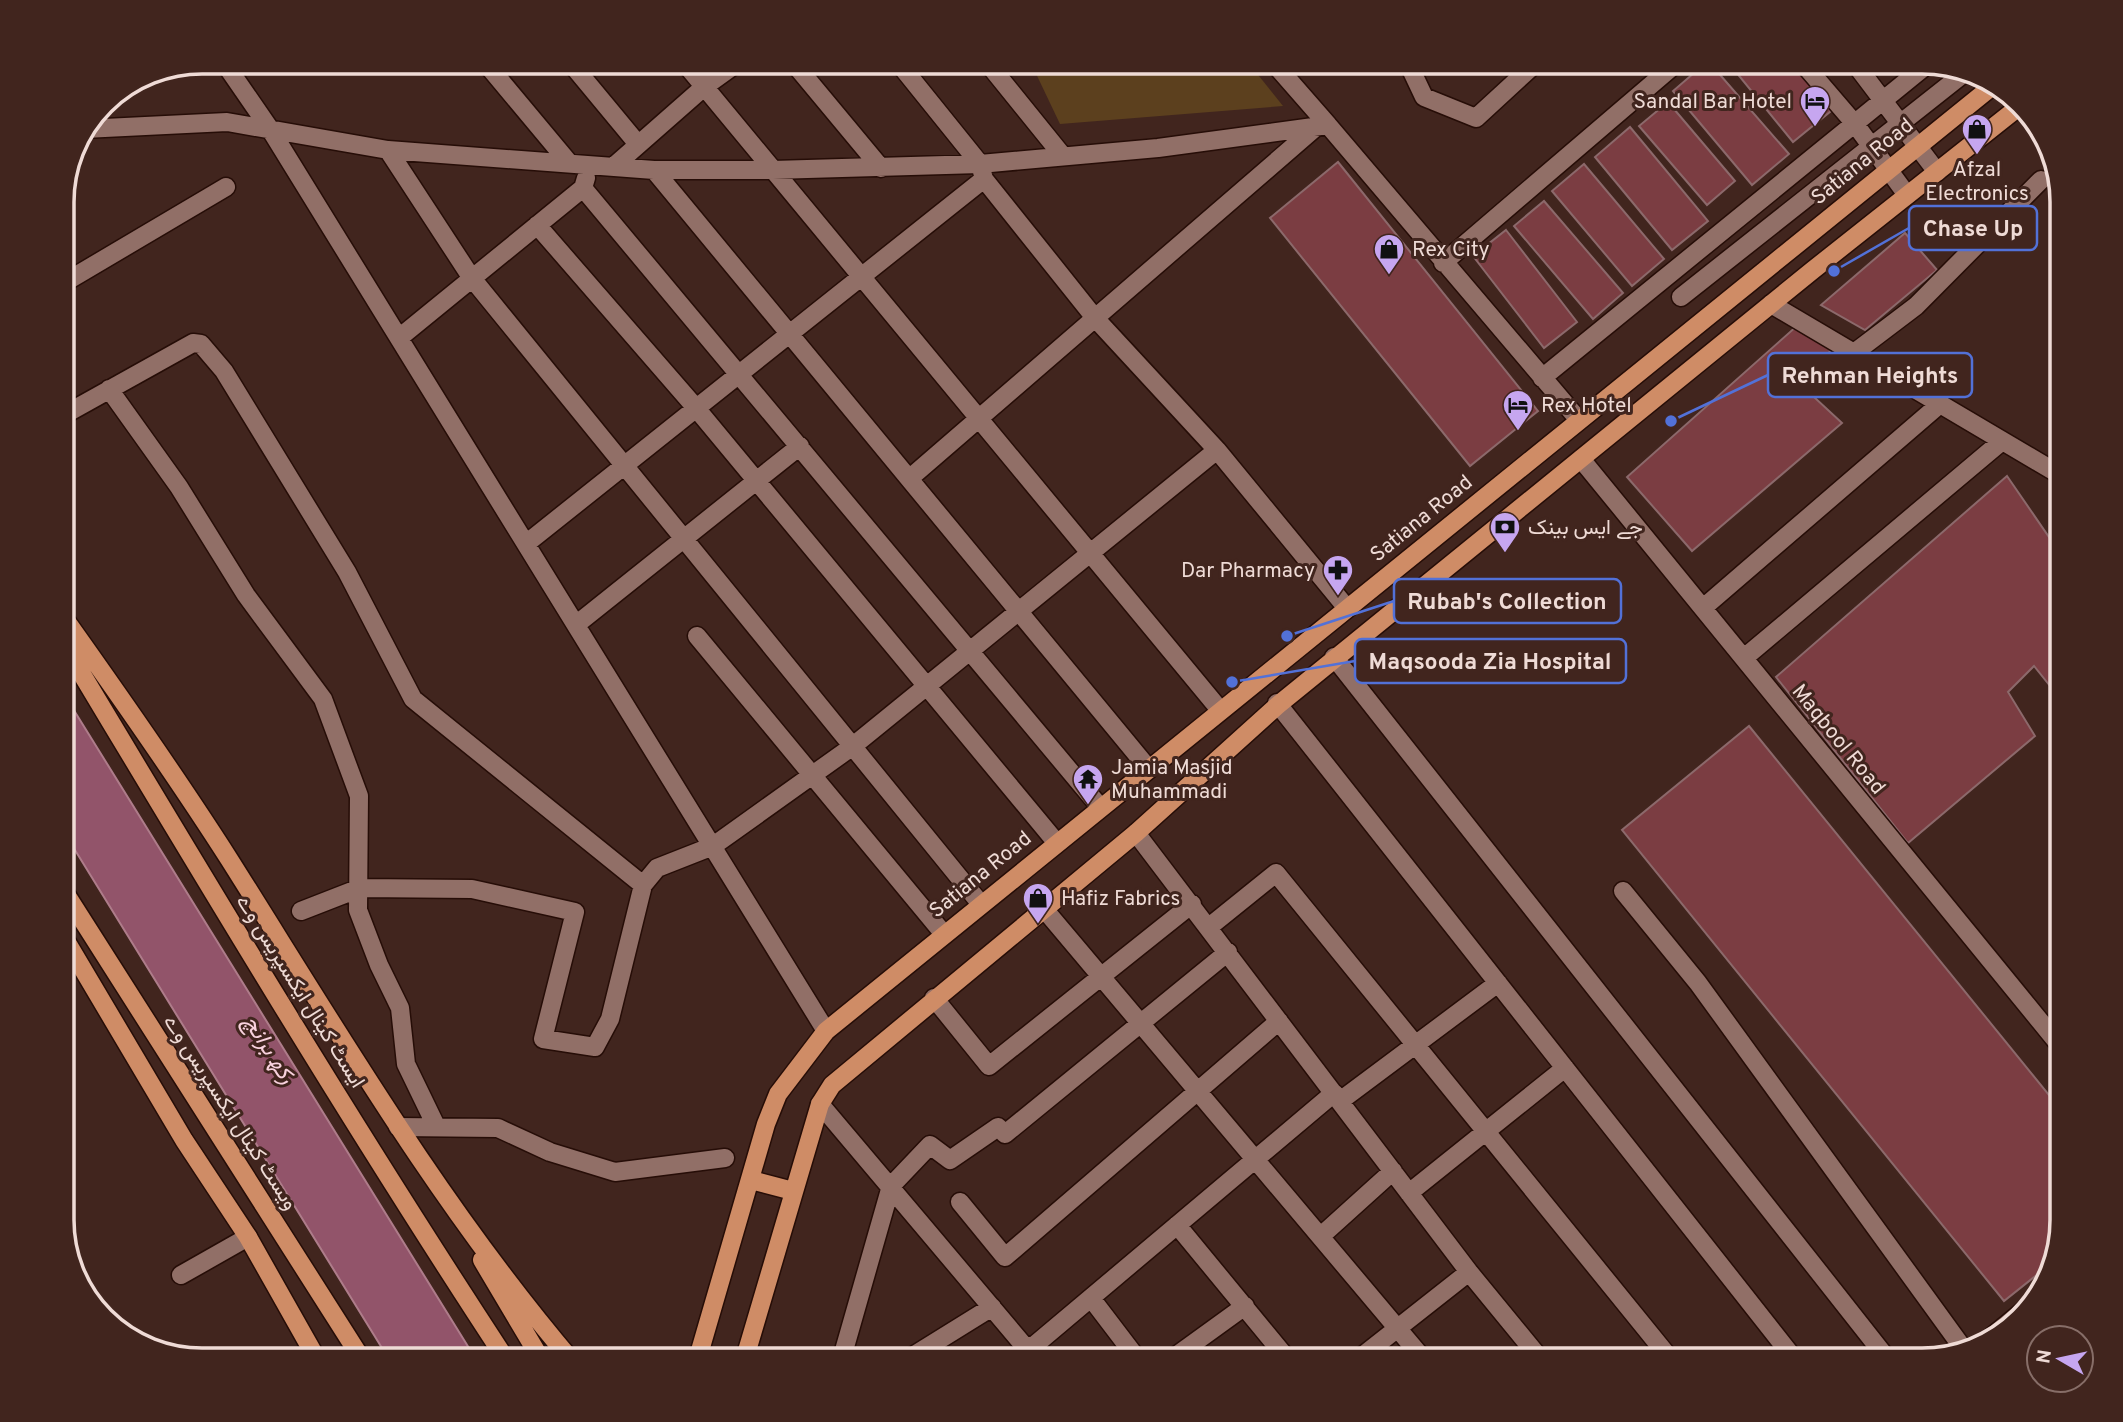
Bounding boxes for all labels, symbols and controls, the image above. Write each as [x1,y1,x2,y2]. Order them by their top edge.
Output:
hotel icon: Sandal Bar Hotel [1798,84,1832,128]
place label: Sandal Bar Hotel [1634,89,1792,116]
shop icon: Afzal Electronics [1960,112,1994,156]
street label: Satiana Road [1806,113,1920,212]
place label: Afzal Electronics [1925,157,2029,208]
callout: Chase Up [1909,206,2037,250]
text: Chase Up [1923,216,2023,245]
shop icon: Rex City [1372,232,1406,276]
place label: Rex City [1412,237,1490,264]
callout: Rehman Heights [1768,353,1972,397]
text: Rehman Heights [1782,363,1958,392]
hotel icon: Rex Hotel [1501,388,1535,432]
place label: Rex Hotel [1541,393,1632,420]
street label: Satiana Road [1365,470,1479,569]
bank icon: جے ایس بینک [1488,510,1522,554]
place label: جے ایس بینک [1528,515,1643,542]
pharmacy icon: Dar Pharmacy [1321,553,1355,597]
place label: Dar Pharmacy [1181,558,1315,585]
callout: Rubab's Collection [1394,579,1621,623]
text: Rubab's Collection [1407,589,1607,618]
callout: Maqsooda Zia Hospital [1355,639,1626,683]
text: Maqsooda Zia Hospital [1369,649,1611,678]
street label: Maqbool Road [1785,679,1891,801]
place label: Jamia Masjid Muhammadi [1111,755,1233,806]
temple icon: Jamia Masjid Muhammadi [1071,762,1105,806]
street label: Satiana Road [924,826,1038,925]
shop icon: Hafiz Fabrics [1021,881,1055,925]
place label: Hafiz Fabrics [1061,886,1180,913]
street label: ایسٹ کینال ایکسپریس وے [229,890,370,1094]
street label: ویسٹ کینال ایکسپریس وے [156,1010,303,1216]
water label: رکھ برانچ [235,1010,300,1090]
north arrow [2025,1324,2095,1394]
text: N [2032,1348,2058,1365]

